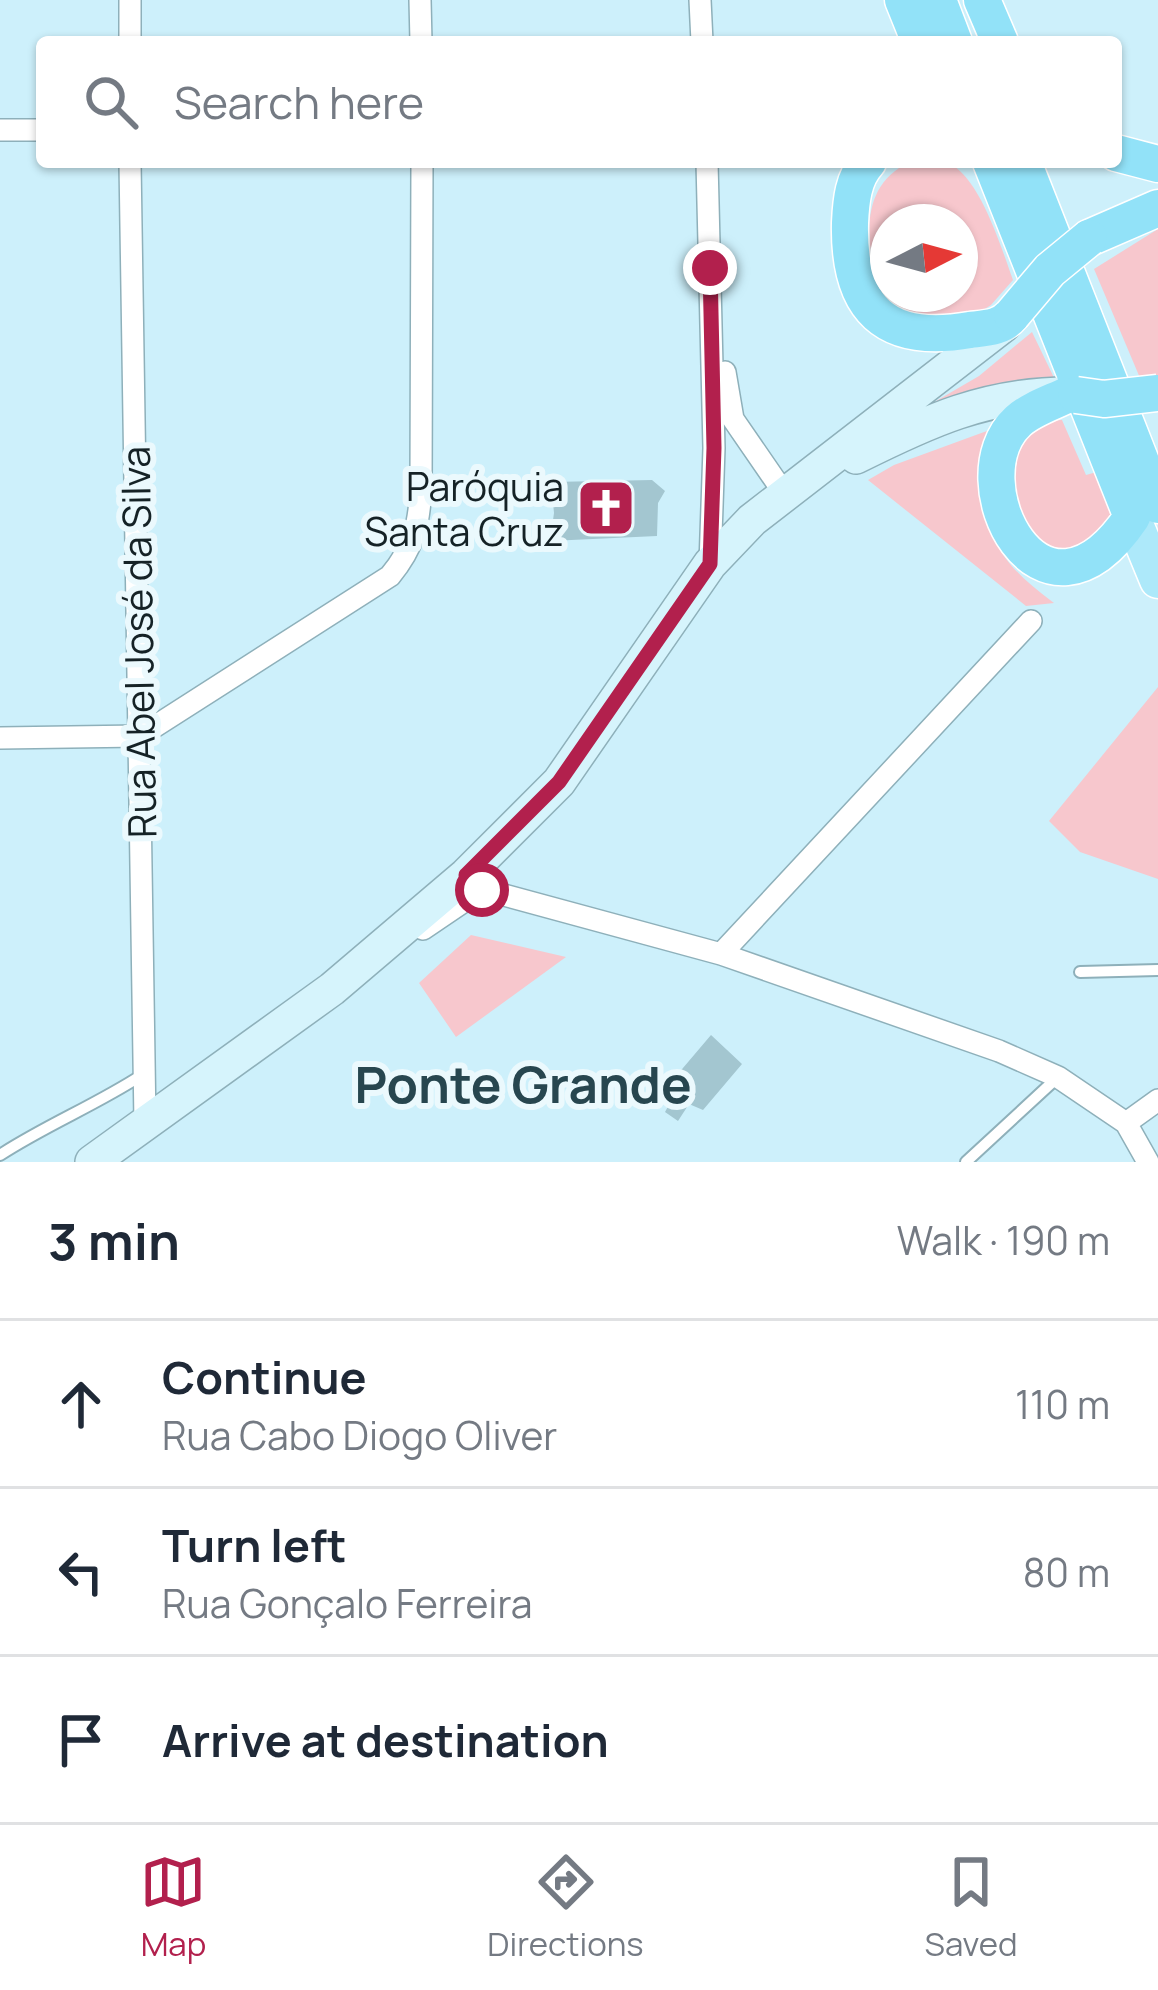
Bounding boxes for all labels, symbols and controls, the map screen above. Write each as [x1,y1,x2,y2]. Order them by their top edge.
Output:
search box [36,36,1122,168]
icon: search [78,69,144,135]
text: Search here [174,71,424,133]
north arrow [870,204,978,312]
route end [683,241,737,295]
street label: Rua Abel José da Silva [108,446,168,838]
place label: Paróquia Santa Cruz [364,459,564,558]
church icon: Paróquia Santa Cruz [575,477,637,539]
route start [455,863,509,917]
district label: Ponte Grande [354,1049,692,1118]
text: 3 min [48,1206,180,1275]
text: Walk · 190 m [897,1213,1110,1267]
text: Continue [162,1346,367,1408]
icon: ahead [48,1371,114,1437]
text: 110 m [1015,1377,1110,1431]
text: Rua Cabo Diogo Oliver [162,1408,557,1462]
text: Turn left [162,1514,347,1576]
icon: left [48,1539,114,1605]
text: 80 m [1023,1545,1110,1599]
text: Rua Gonçalo Ferreira [162,1576,532,1630]
icon: arrive [48,1707,114,1773]
text: Arrive at destination [162,1709,609,1771]
tab: Map [140,1849,206,1966]
tab: Directions [487,1849,644,1966]
tab: Saved [925,1849,1018,1966]

